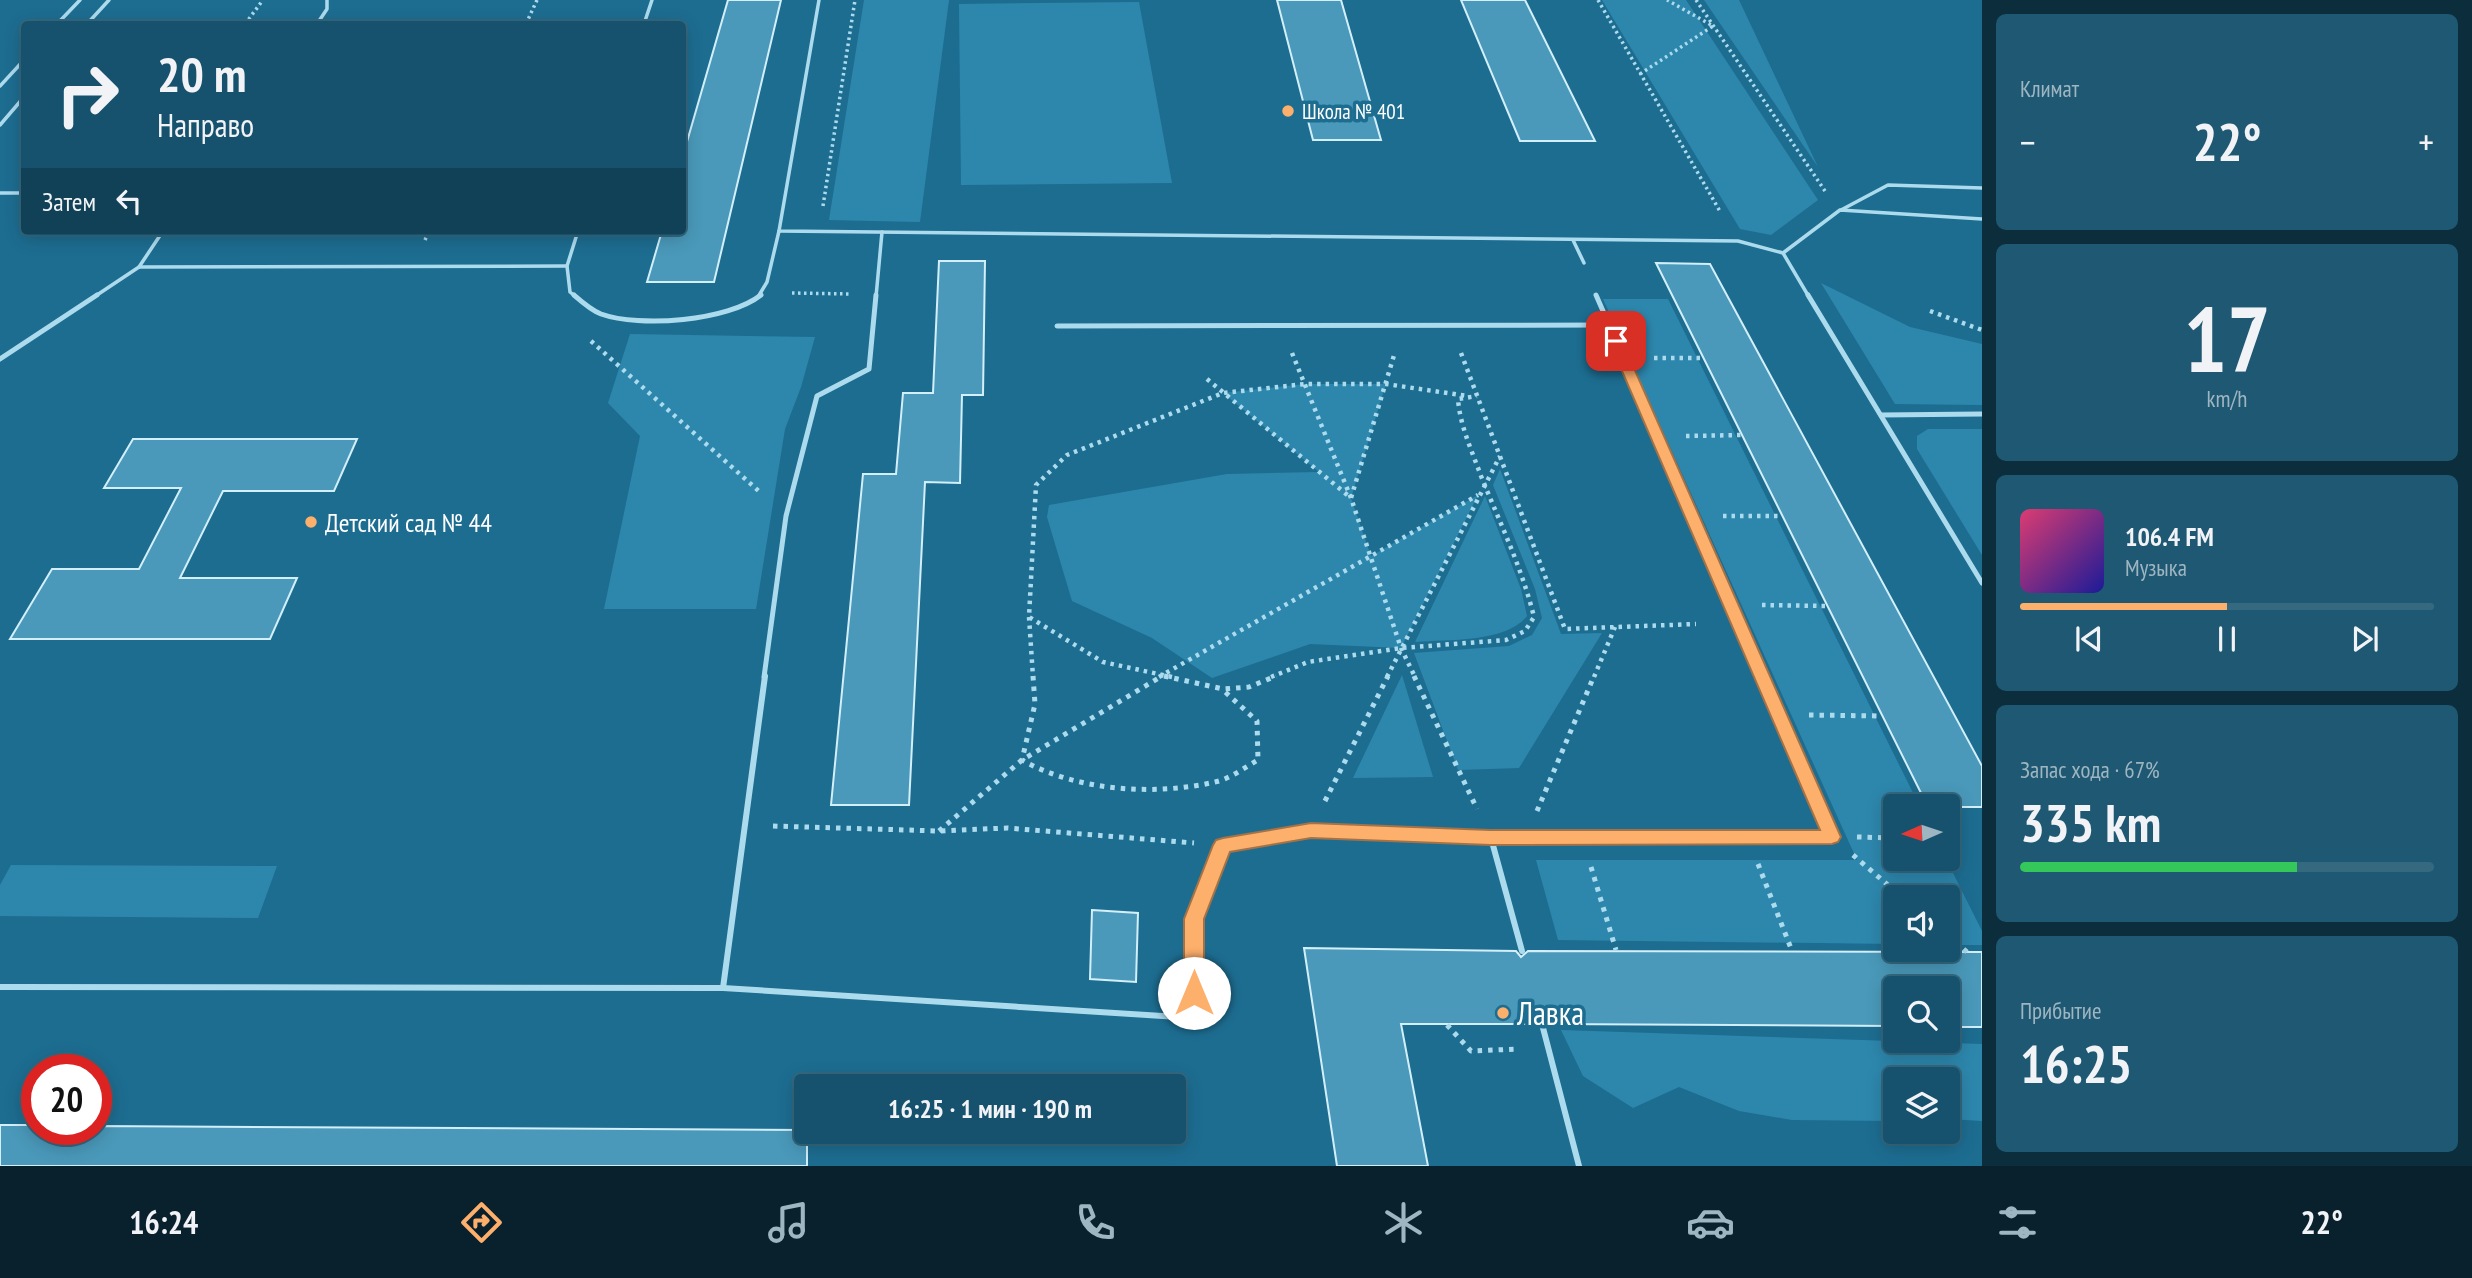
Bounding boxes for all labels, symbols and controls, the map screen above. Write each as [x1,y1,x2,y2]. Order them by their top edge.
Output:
text: 20 m [157,42,246,106]
icon: right [42,49,133,140]
text: Климат [2020,74,2079,103]
place label: Школа № 401 [1302,98,1405,125]
marker: Школа № 401 [1280,103,1296,119]
text: Направо [157,104,254,146]
text: 22° [2193,108,2261,175]
text: − [2020,117,2036,166]
text: + [2418,117,2434,166]
icon: left [110,182,148,220]
text: Затем [42,185,96,218]
text: 17 [2184,279,2271,397]
pin [1586,311,1646,371]
icon: arrive [1597,322,1635,360]
text: km/h [2207,384,2247,413]
place label: Детский сад № 44 [325,506,492,539]
marker: Детский сад № 44 [303,514,319,530]
text: 106.4 FM [2125,520,2214,553]
text: Музыка [2125,553,2187,582]
icon: previous [2070,620,2108,658]
icon: pause [2208,620,2246,658]
icon: next [2346,620,2384,658]
text: Запас хода · 67% [2020,755,2160,784]
text: 335 km [2020,789,2161,856]
north arrow [1883,794,1960,872]
map controls [1883,794,1960,1144]
button: sound [1883,885,1960,962]
position arrow [1157,956,1231,1030]
button: search [1883,976,1960,1053]
place label: Лавка [1516,992,1584,1034]
text: Прибытие [2020,996,2101,1025]
marker: Лавка [1495,1005,1511,1021]
text: 16:25 [2020,1030,2132,1097]
speed limit sign: 20 [21,1054,112,1145]
button: layers [1883,1067,1960,1144]
text: 16:25 · 1 мин · 190 m [888,1092,1092,1125]
icon: directions [457,1198,506,1247]
icon: music [764,1198,813,1247]
icon: phone [1071,1198,1120,1247]
icon: climate [1379,1198,1428,1247]
icon: car [1686,1198,1735,1247]
icon: filters [1993,1198,2042,1247]
text: 16:24 [129,1201,198,1243]
text: 22° [2301,1201,2343,1243]

